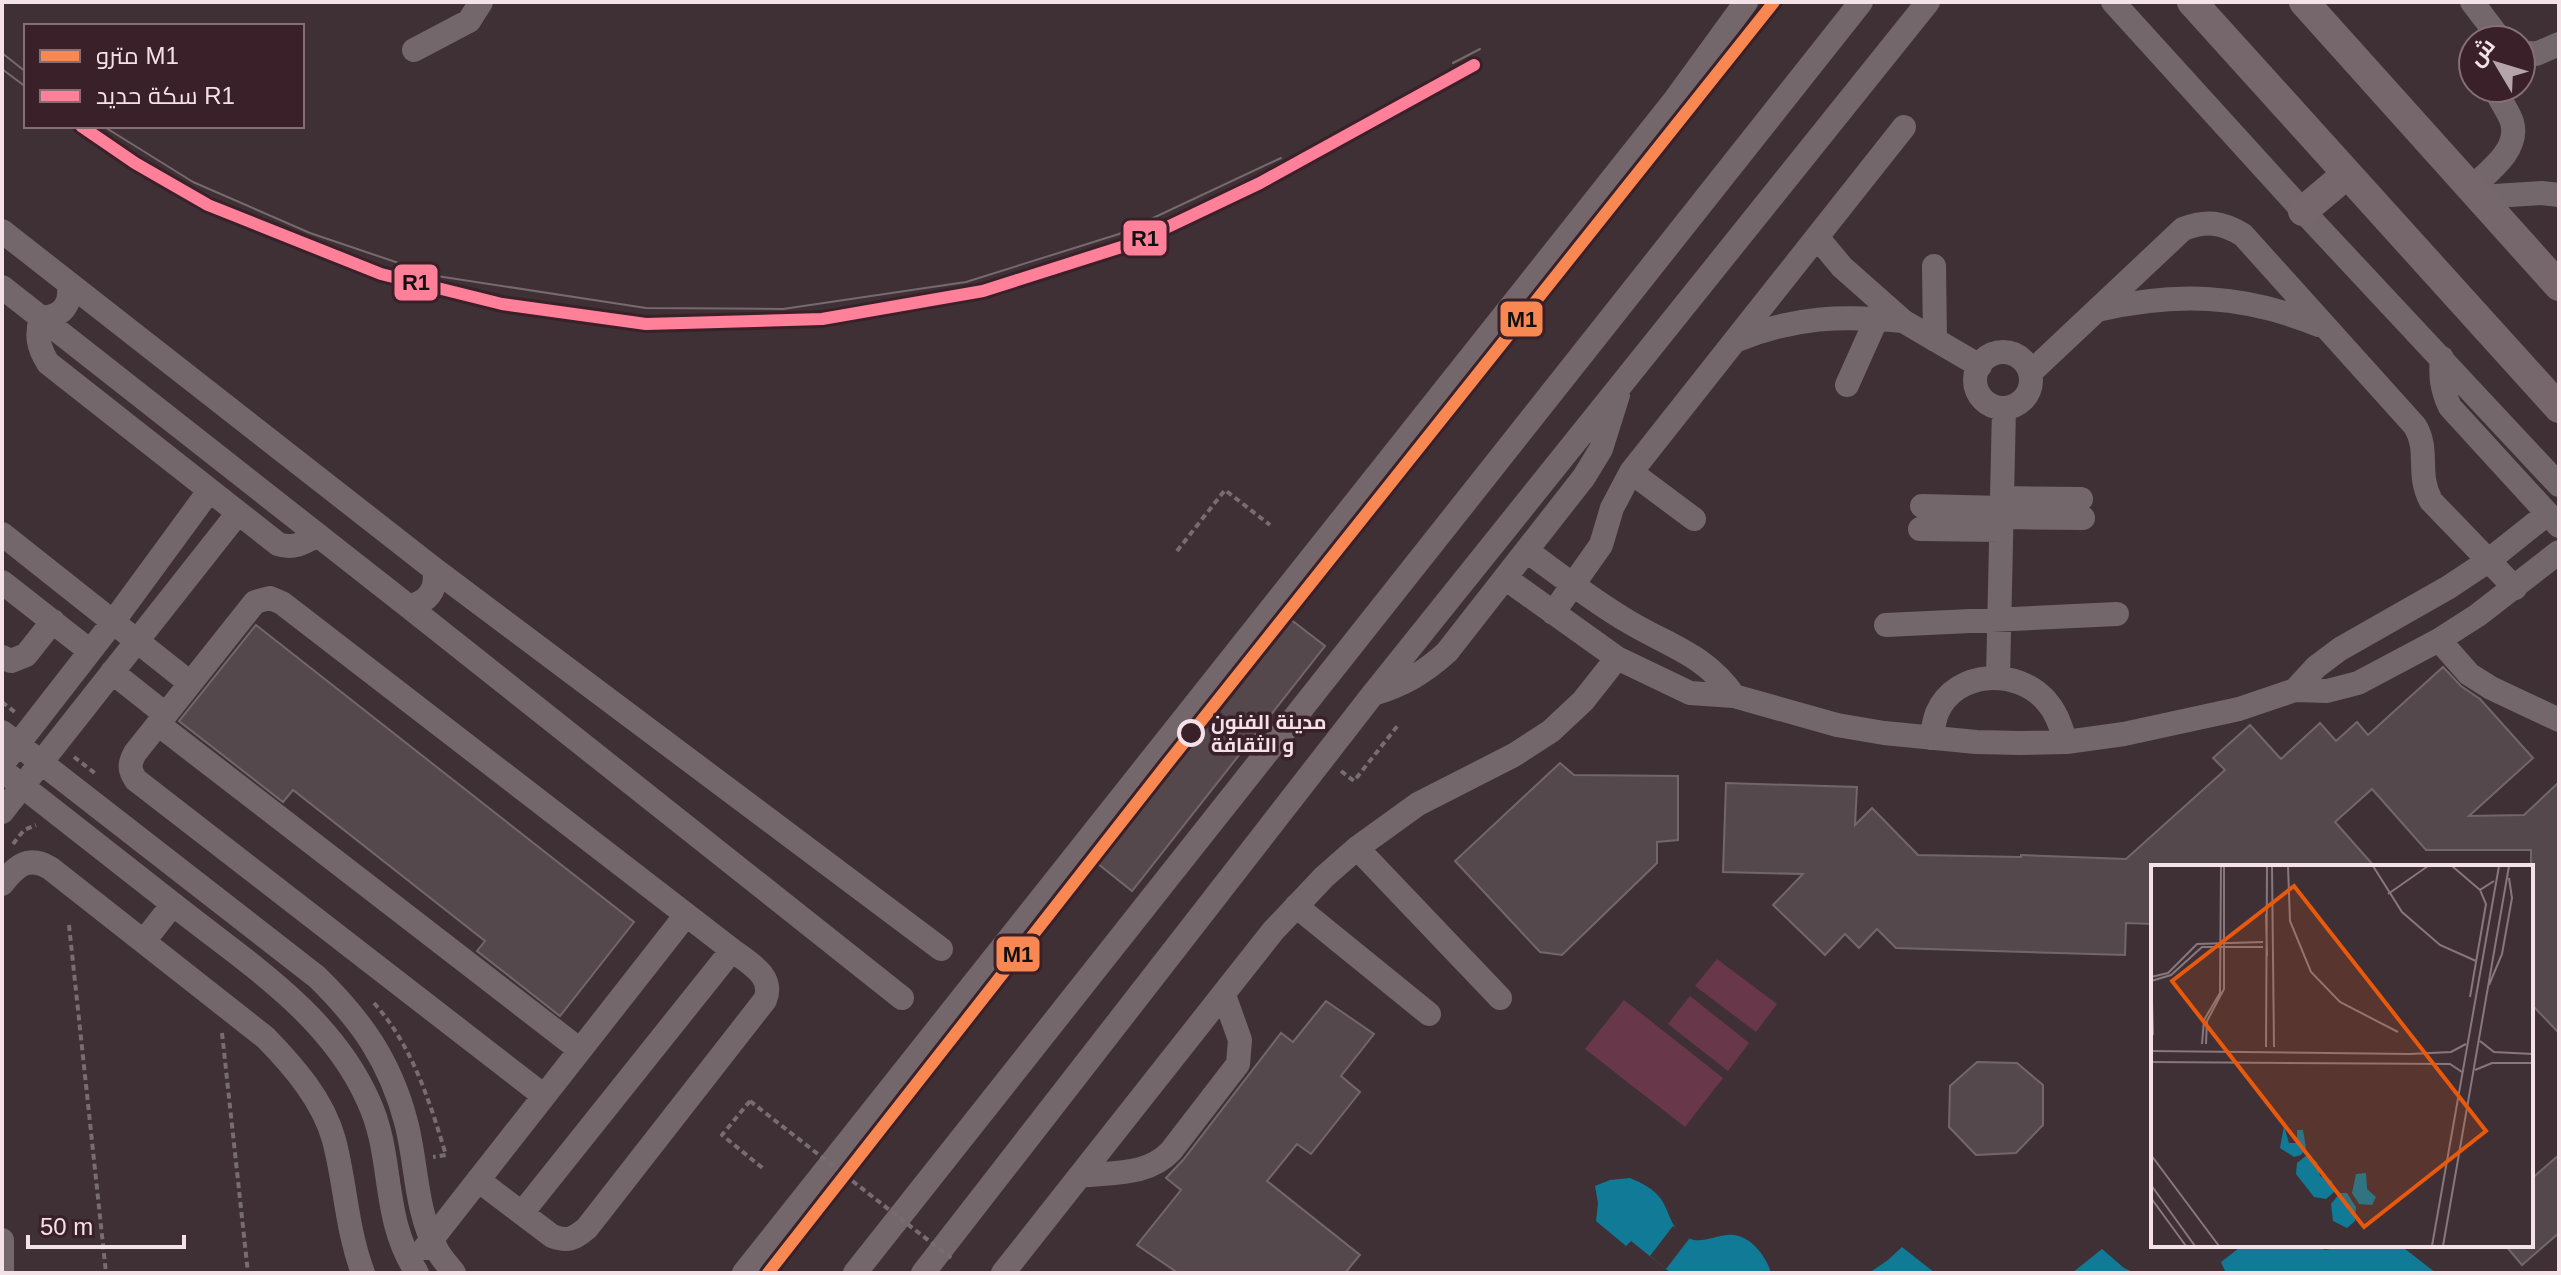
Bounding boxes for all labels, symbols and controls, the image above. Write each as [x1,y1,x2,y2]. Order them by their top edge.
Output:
legend [24,24,304,128]
north arrow [2457,24,2537,104]
text: ش [2463,33,2501,71]
text: مترو M1 [96,42,179,69]
text: سكة حديد R1 [96,82,235,109]
line badge: R1 [1122,219,1168,257]
text: R1 [1131,226,1159,251]
line badge: R1 [393,263,439,302]
text: R1 [402,270,430,295]
line badge: M1 [1499,300,1544,338]
text: M1 [1507,307,1537,332]
place label: مدينة الفنون و الثقافة [1211,711,1327,757]
marker: مدينة الفنون و الثقافة [1178,720,1204,746]
inset map [2151,865,2533,1247]
line badge: M1 [995,935,1041,973]
text: M1 [1003,942,1033,967]
scale bar [28,1199,184,1249]
text: 50 m [40,1213,93,1240]

